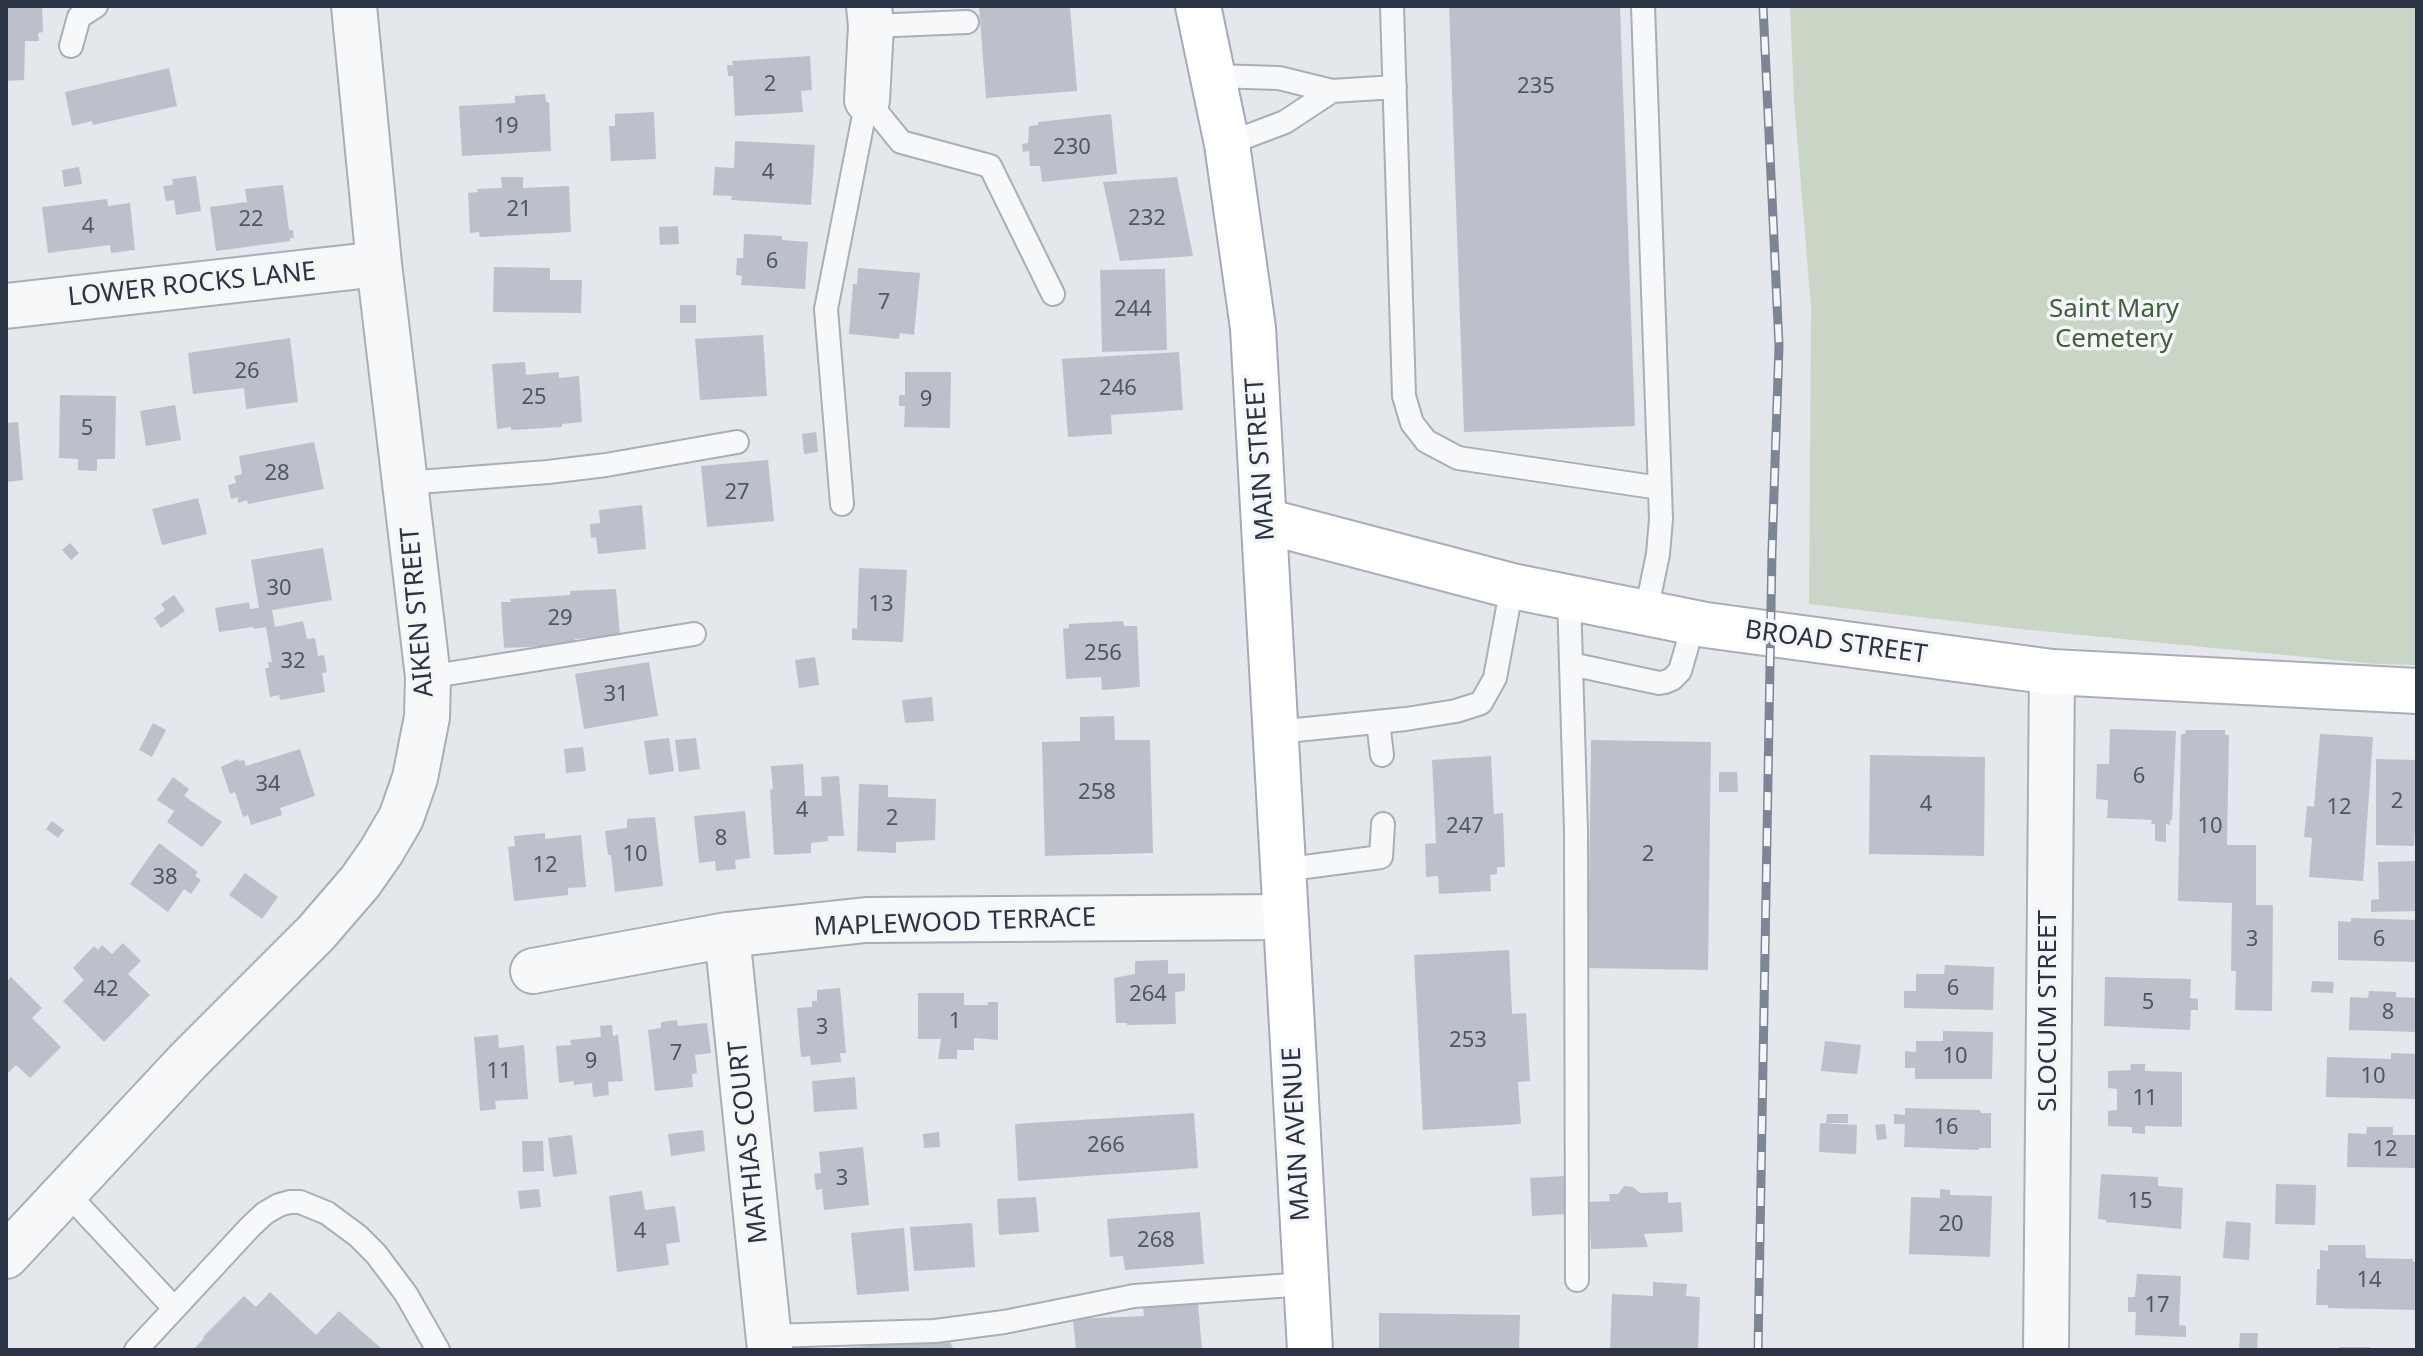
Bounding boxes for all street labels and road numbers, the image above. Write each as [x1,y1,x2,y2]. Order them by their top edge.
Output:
street label: LOWER ROCKS LANE [66,256,318,314]
street label: MAIN STREET [1240,376,1282,542]
street label: AIKEN STREET [395,526,441,698]
street label: BROAD STREET [1743,615,1929,671]
street label: MAPLEWOOD TERRACE [813,902,1097,944]
street label: SLOCUM STREET [2033,910,2065,1112]
street label: MATHIAS COURT [723,1039,775,1245]
street label: MAIN AVENUE [1277,1046,1317,1222]

